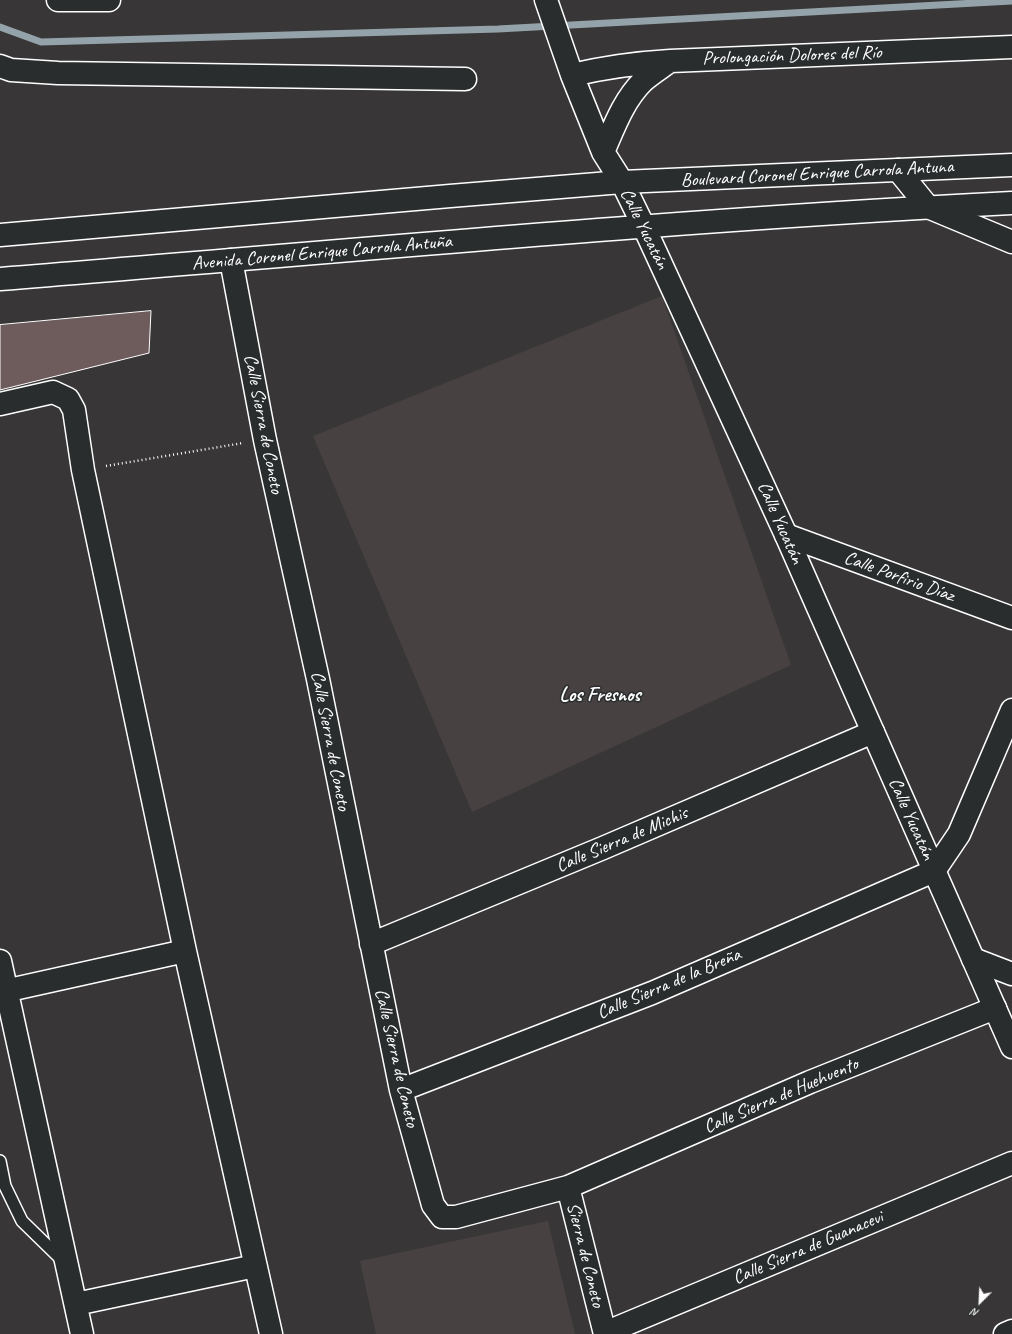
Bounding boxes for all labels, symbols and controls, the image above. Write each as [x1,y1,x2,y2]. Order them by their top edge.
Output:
street label: Prolongación Dolores del Río [702,41,882,71]
street label: Boulevard Coronel Enrique Carrola Antuna [680,155,954,193]
street label: Calle Yucatán [615,185,673,273]
street label: Avenida Coronel Enrique Carrola Antuña [191,230,453,276]
street label: Calle Sierra de Coneto [238,352,288,496]
street label: Calle Yucatán [752,478,808,568]
street label: Calle Porfirio Díaz [841,547,957,607]
street label: Calle Sierra de Coneto [305,669,355,813]
district label: Los Fresnos [559,684,641,708]
street label: Calle Yucatán [883,774,939,864]
street label: Calle Sierra de Michis [553,802,691,878]
street label: Calle Sierra de la Breña [594,943,744,1025]
street label: Calle Sierra de Coneto [369,986,423,1130]
street label: Calle Sierra de Huehuento [700,1053,862,1139]
street label: Sierra de Coneto [561,1200,609,1310]
street label: Calle Sierra de Guanacevi [729,1206,887,1290]
north arrow [960,1282,1000,1322]
text: N [969,1305,981,1321]

